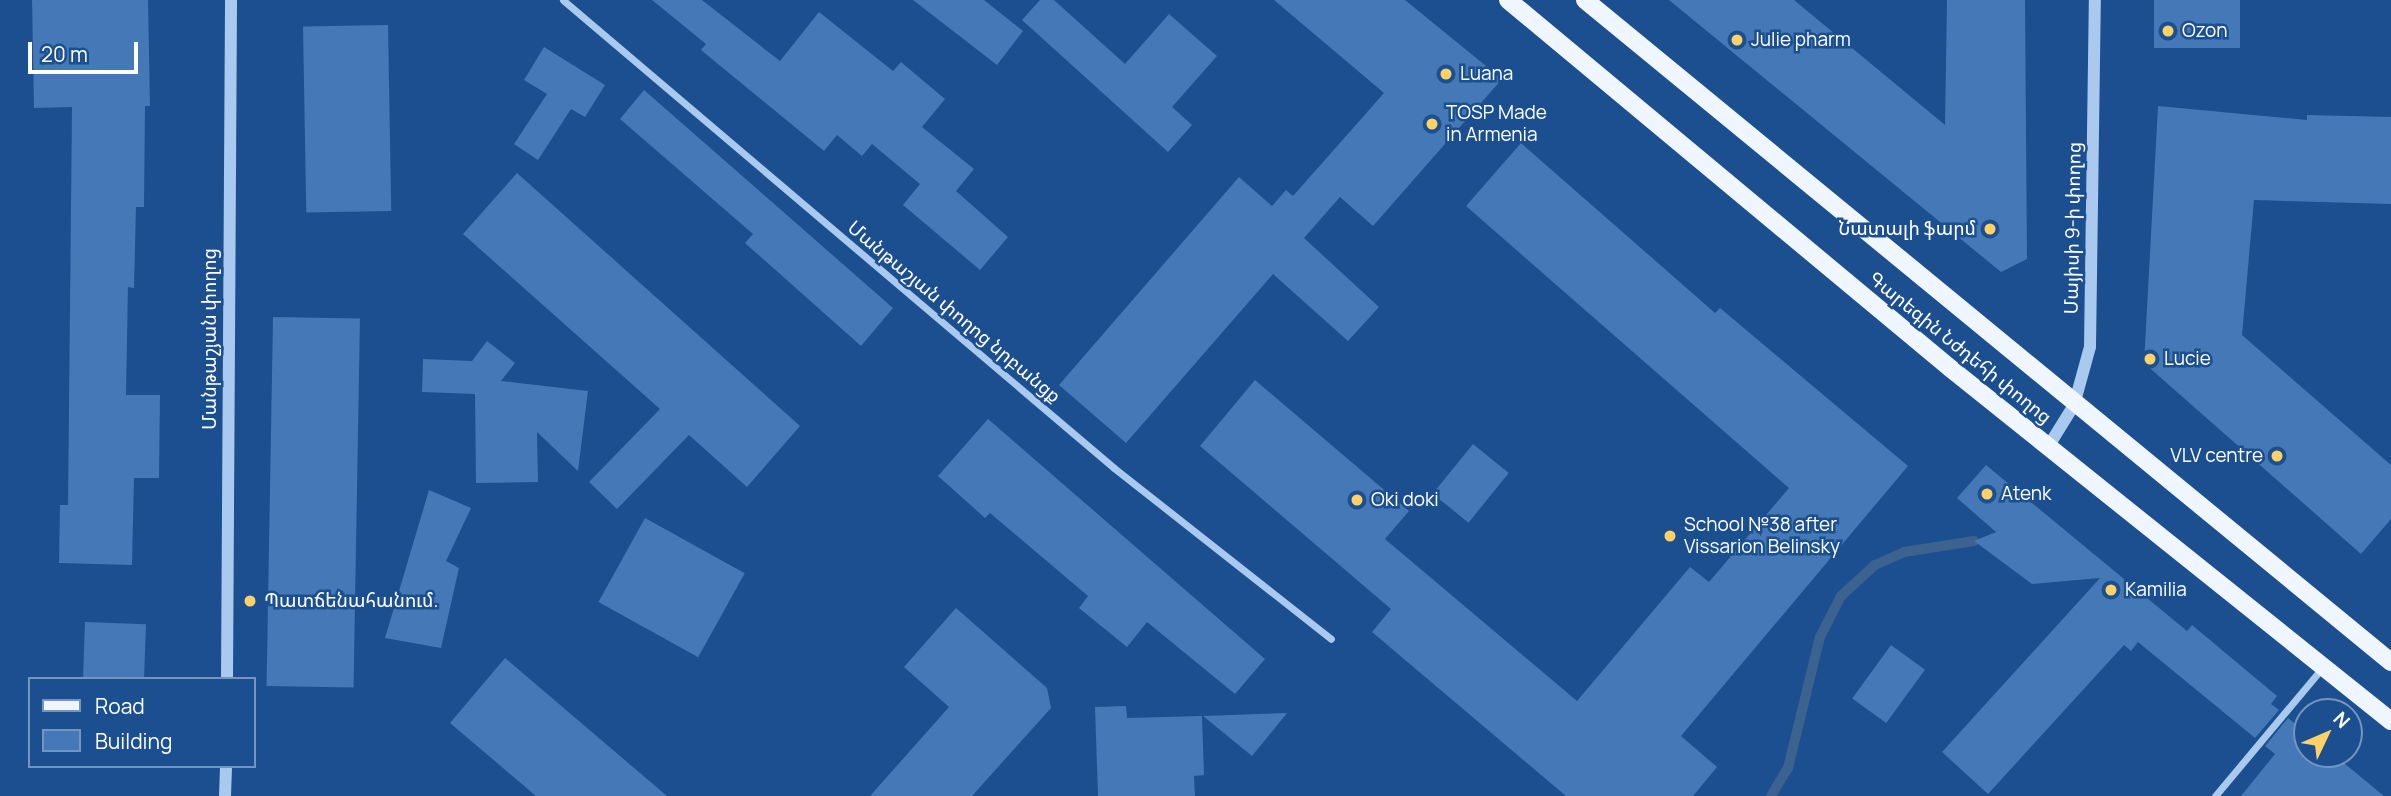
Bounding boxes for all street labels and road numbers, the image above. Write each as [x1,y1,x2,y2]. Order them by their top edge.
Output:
street label: Մայիսի 9-ի փողոց [2060,142,2086,314]
street label: Մանթաշյան փողոց նրբանցք [843,216,1065,408]
street label: Մանթաշյան փողոց [199,248,221,430]
street label: Գարեգին Նժդեհի փողոց [1864,267,2056,429]

